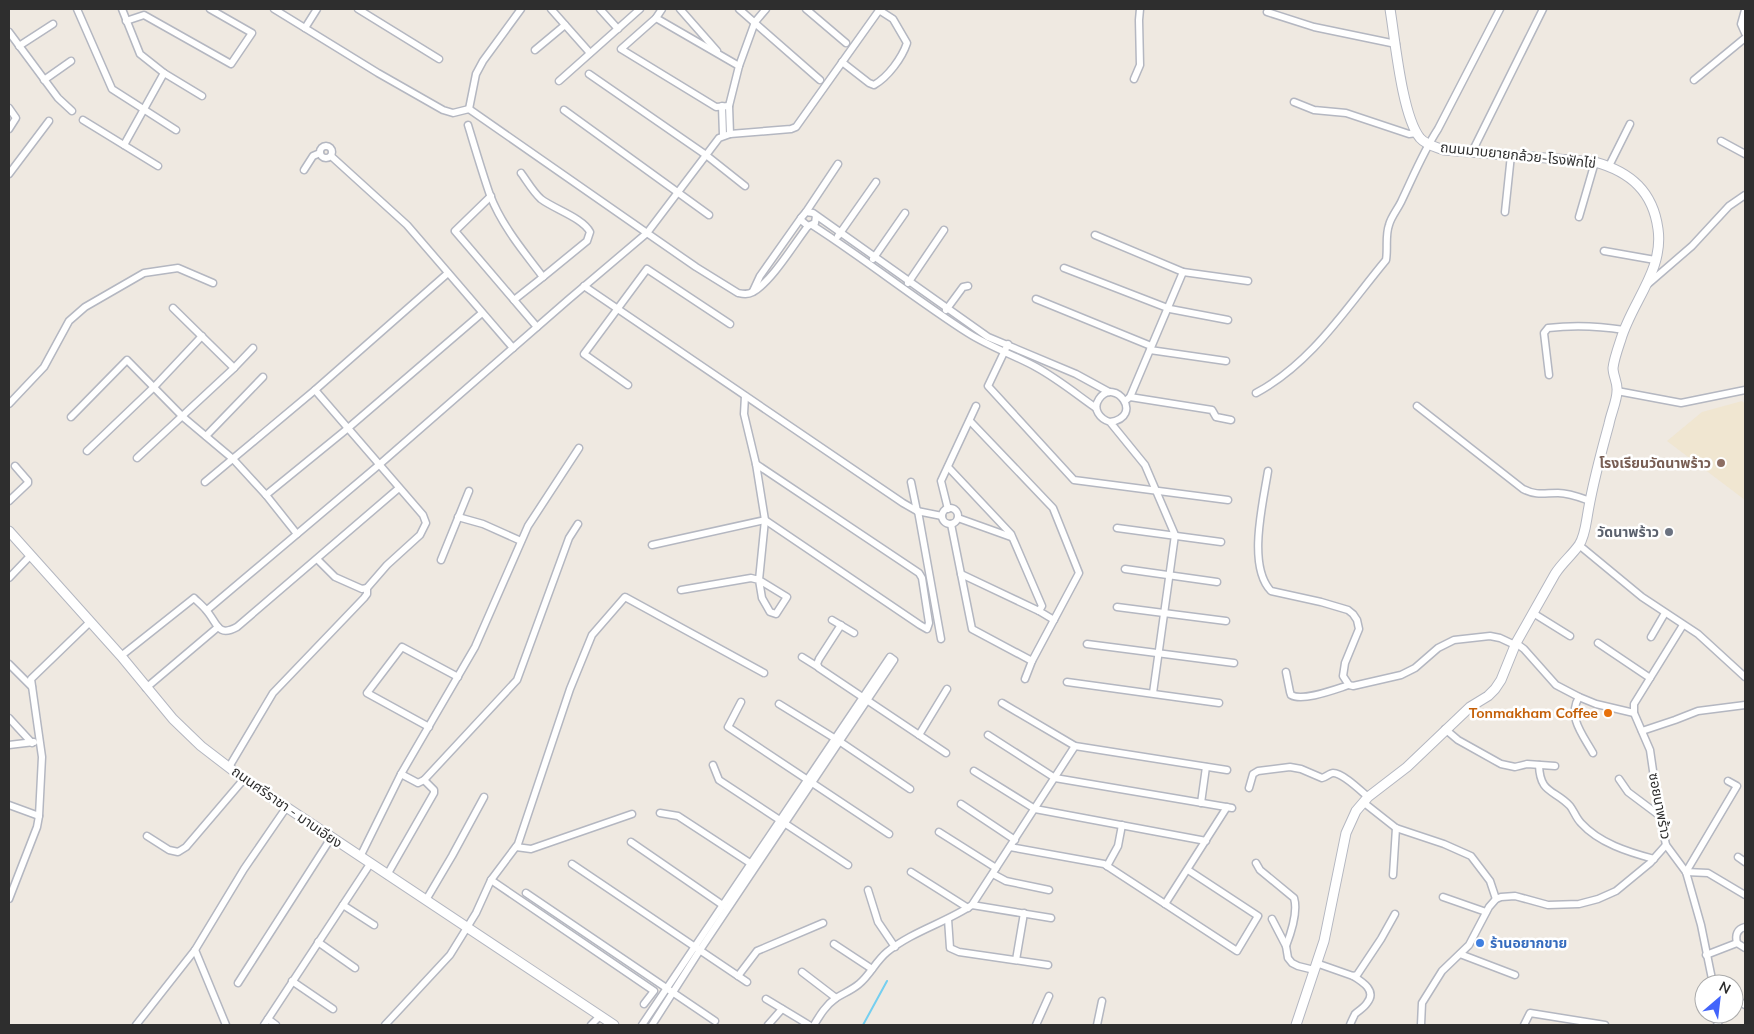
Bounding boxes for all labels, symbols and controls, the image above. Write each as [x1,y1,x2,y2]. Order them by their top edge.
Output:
street label: ถนนมาบยายกล้วย-โรงฟักไข่ [1439,138,1597,172]
place label: โรงเรียนวัดนาพร้าว [1599,454,1711,472]
marker: โรงเรียนวัดนาพร้าว [1715,457,1727,469]
place label: วัดนาพร้าว [1597,523,1659,541]
marker: วัดนาพร้าว [1663,526,1675,538]
place label: Tonmakham Coffee [1469,704,1598,722]
marker: Tonmakham Coffee [1602,707,1614,719]
street label: ถนนศรีราชา - มาบเอียง [228,762,346,852]
street label: ซอยนาพร้าว [1645,771,1675,841]
place label: ร้านอยากขาย [1490,934,1567,952]
marker: ร้านอยากขาย [1474,937,1486,949]
north arrow [1694,974,1744,1024]
text: N [1716,977,1734,998]

